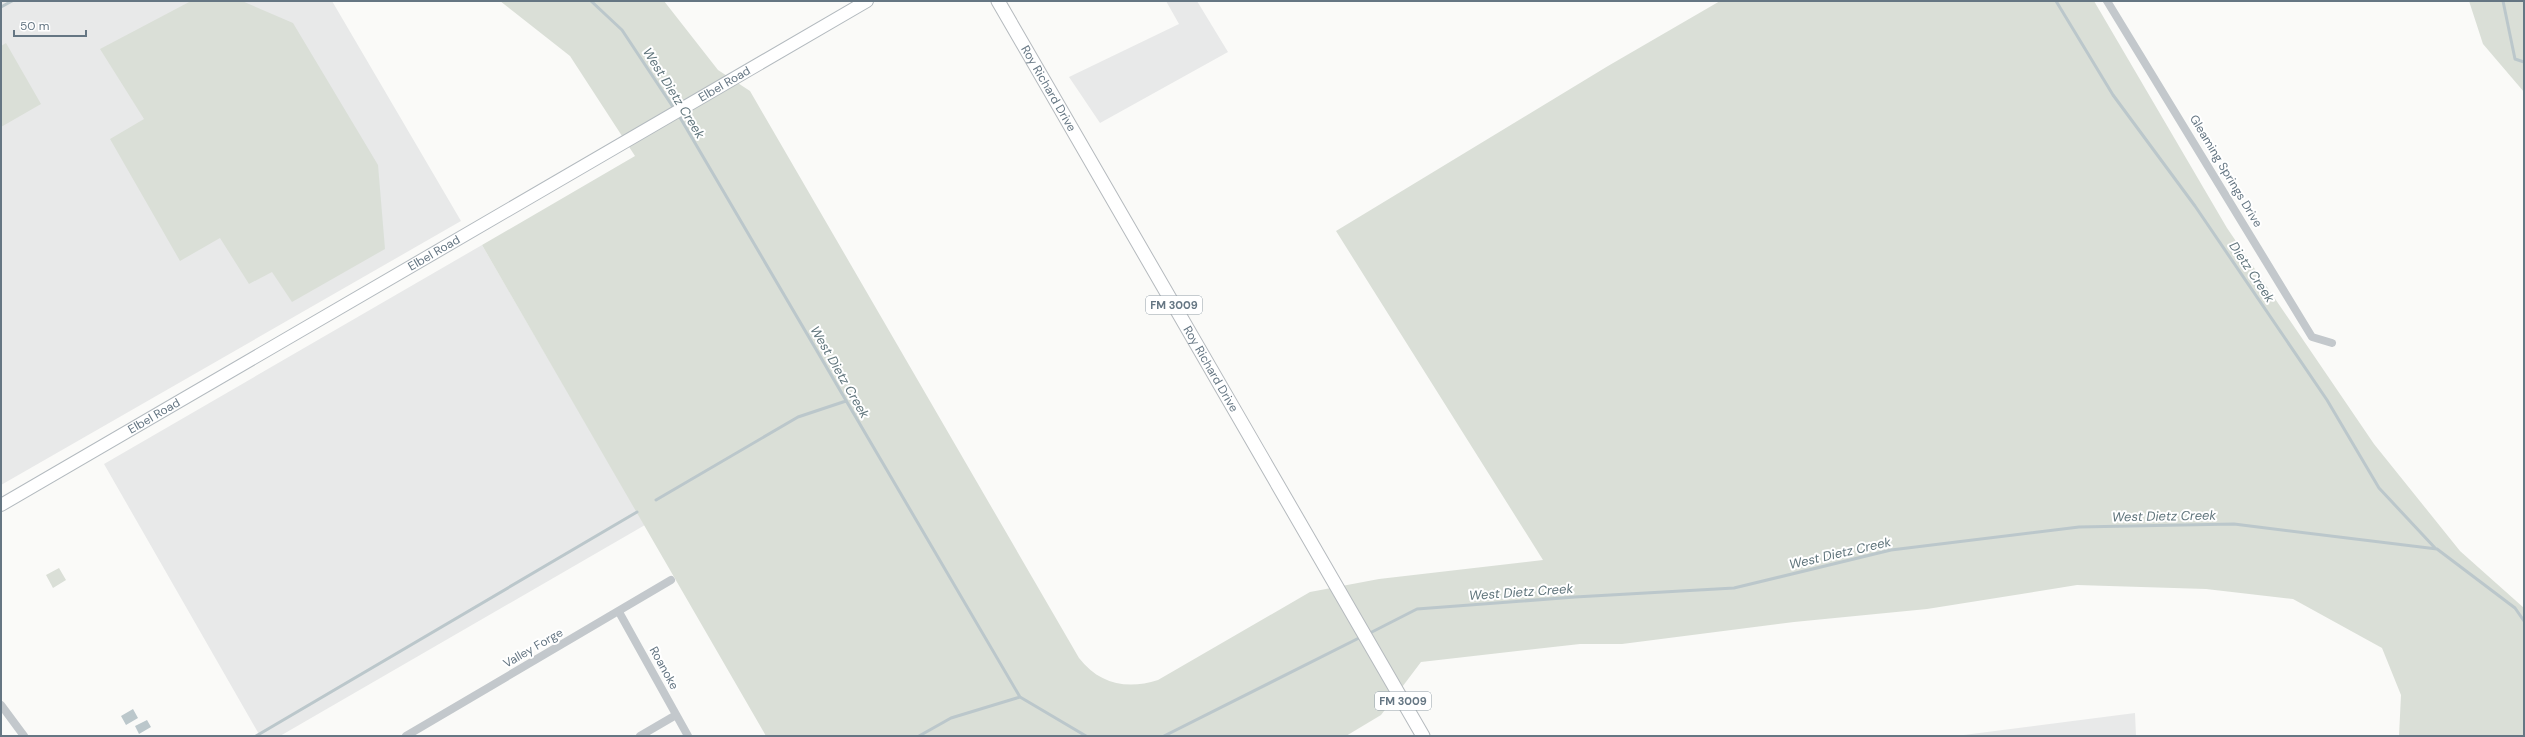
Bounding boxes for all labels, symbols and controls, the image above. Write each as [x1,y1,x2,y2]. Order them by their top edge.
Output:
scale bar [14,12,86,38]
text: 50 m [20,18,49,34]
street label: Roy Richard Drive [1017,42,1080,135]
water label: West Dietz Creek [639,44,709,142]
street label: Elbel Road [695,63,753,105]
street label: Gleaming Springs Drive [2186,112,2266,230]
street label: Elbel Road [405,232,463,274]
water label: Dietz Creek [2225,238,2279,306]
road number: FM 3009 [1146,296,1202,314]
water label: West Dietz Creek [807,323,874,422]
street label: Roy Richard Drive [1180,323,1242,415]
street label: Elbel Road [125,395,183,437]
water label: West Dietz Creek [2112,507,2217,525]
water label: West Dietz Creek [1787,533,1893,573]
water label: West Dietz Creek [1468,580,1574,604]
street label: Valley Forge [500,624,566,672]
street label: Roanoke [646,644,682,693]
road number: FM 3009 [1375,692,1431,710]

